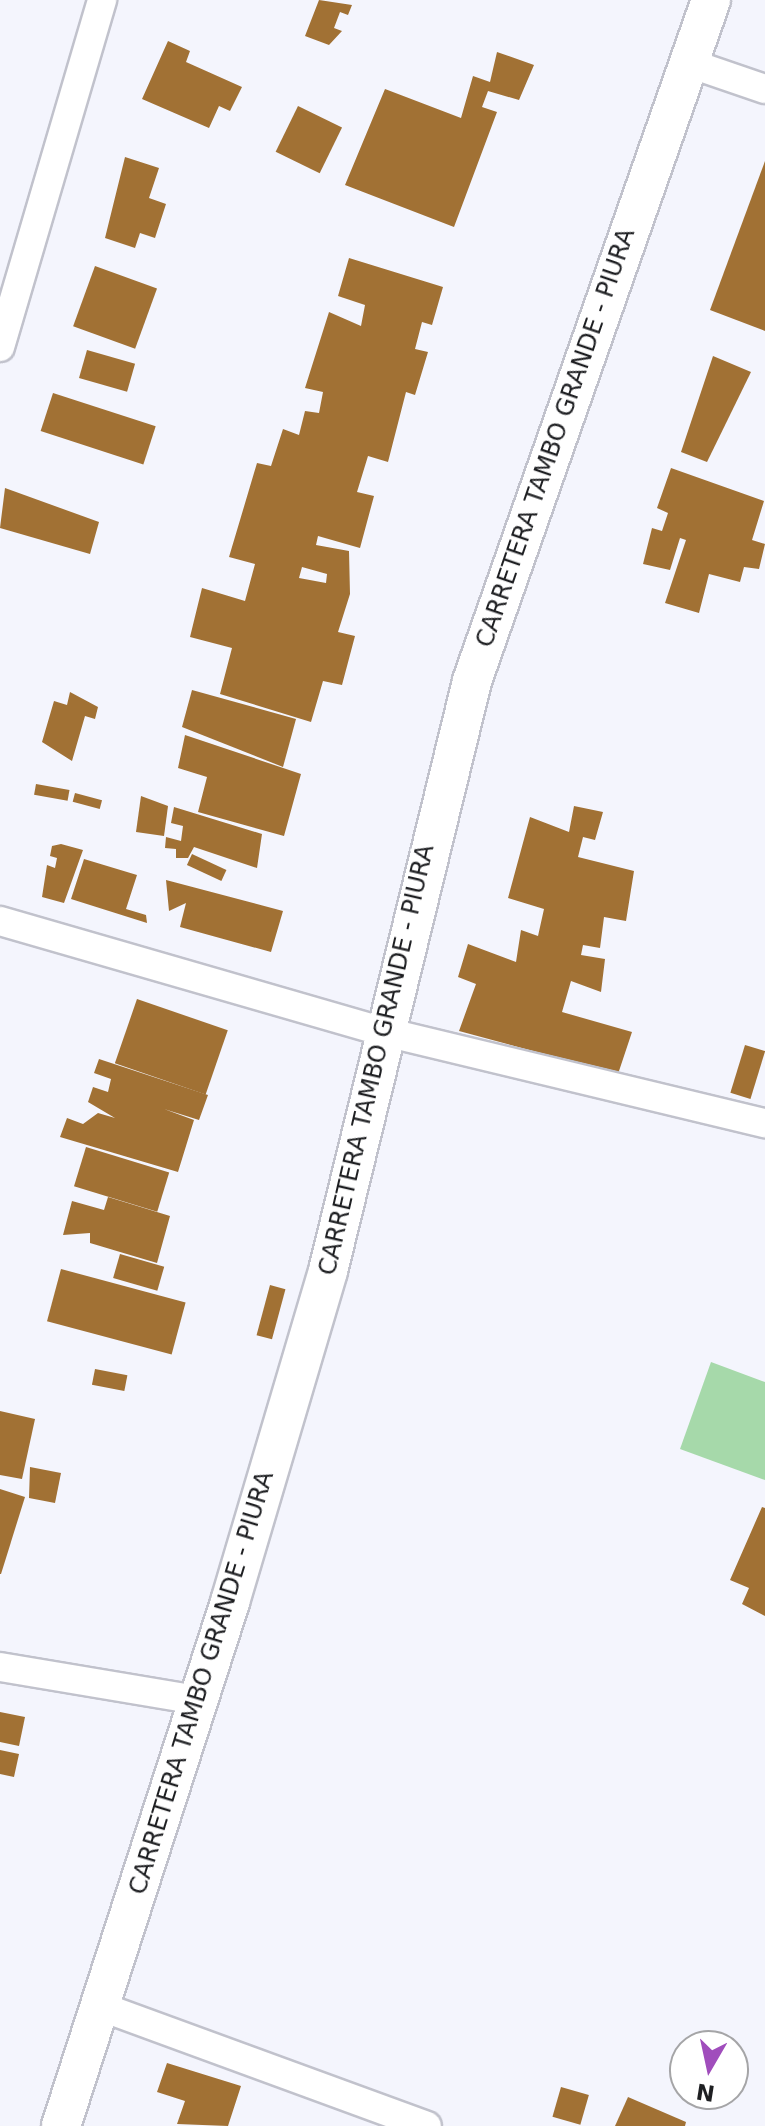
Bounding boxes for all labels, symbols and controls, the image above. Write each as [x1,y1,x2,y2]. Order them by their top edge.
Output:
street label: CARRETERA TAMBO GRANDE - PIURA [471,225,641,651]
street label: CARRETERA TAMBO GRANDE - PIURA [313,842,441,1278]
street label: CARRETERA TAMBO GRANDE - PIURA [124,1468,280,1898]
north arrow [669,2030,749,2110]
text: N [694,2078,717,2106]

